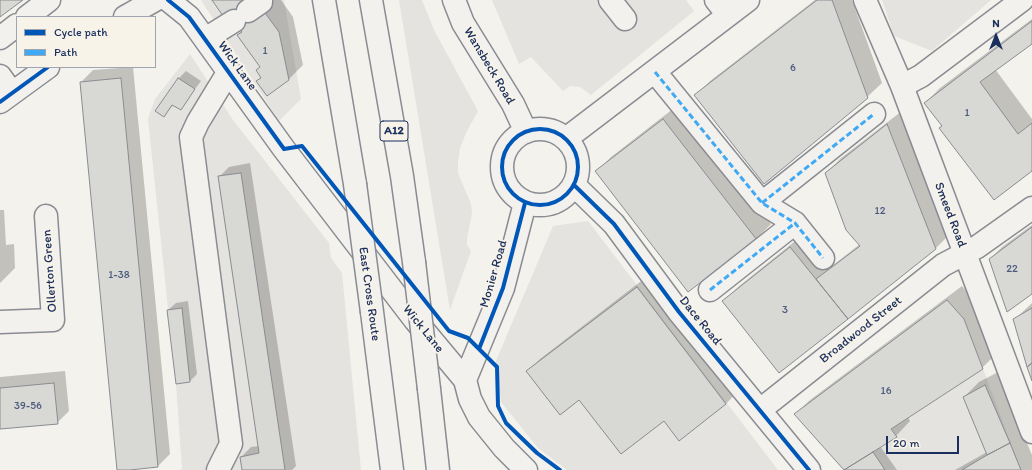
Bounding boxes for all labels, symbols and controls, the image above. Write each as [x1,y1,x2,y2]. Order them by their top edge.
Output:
legend [16,16,156,68]
north arrow [976,16,1016,56]
text: N [992,17,1000,30]
text: Cycle path [54,25,108,39]
street label: Wansbeck Road [460,25,518,107]
street label: Wick Lane [214,38,260,94]
house number: 1 [262,44,268,58]
text: Path [54,45,77,59]
house number: 6 [790,61,796,75]
house number: 1 [964,106,970,120]
road number: A12 [380,121,408,141]
street label: Smeed Road [930,180,970,250]
house number: 12 [875,204,885,218]
street label: Ollerton Green [39,229,61,313]
street label: Monier Road [477,238,511,310]
street label: East Cross Route [355,246,383,342]
house number: 22 [1006,262,1018,276]
house number: 1-38 [108,268,130,282]
street label: Dace Road [676,293,724,349]
street label: Broadwood Street [817,293,905,367]
street label: Wick Lane [399,302,447,356]
house number: 3 [782,303,788,317]
house number: 16 [881,384,891,398]
house number: 39-56 [14,399,42,413]
scale bar [888,428,961,454]
text: 20 m [893,436,920,450]

